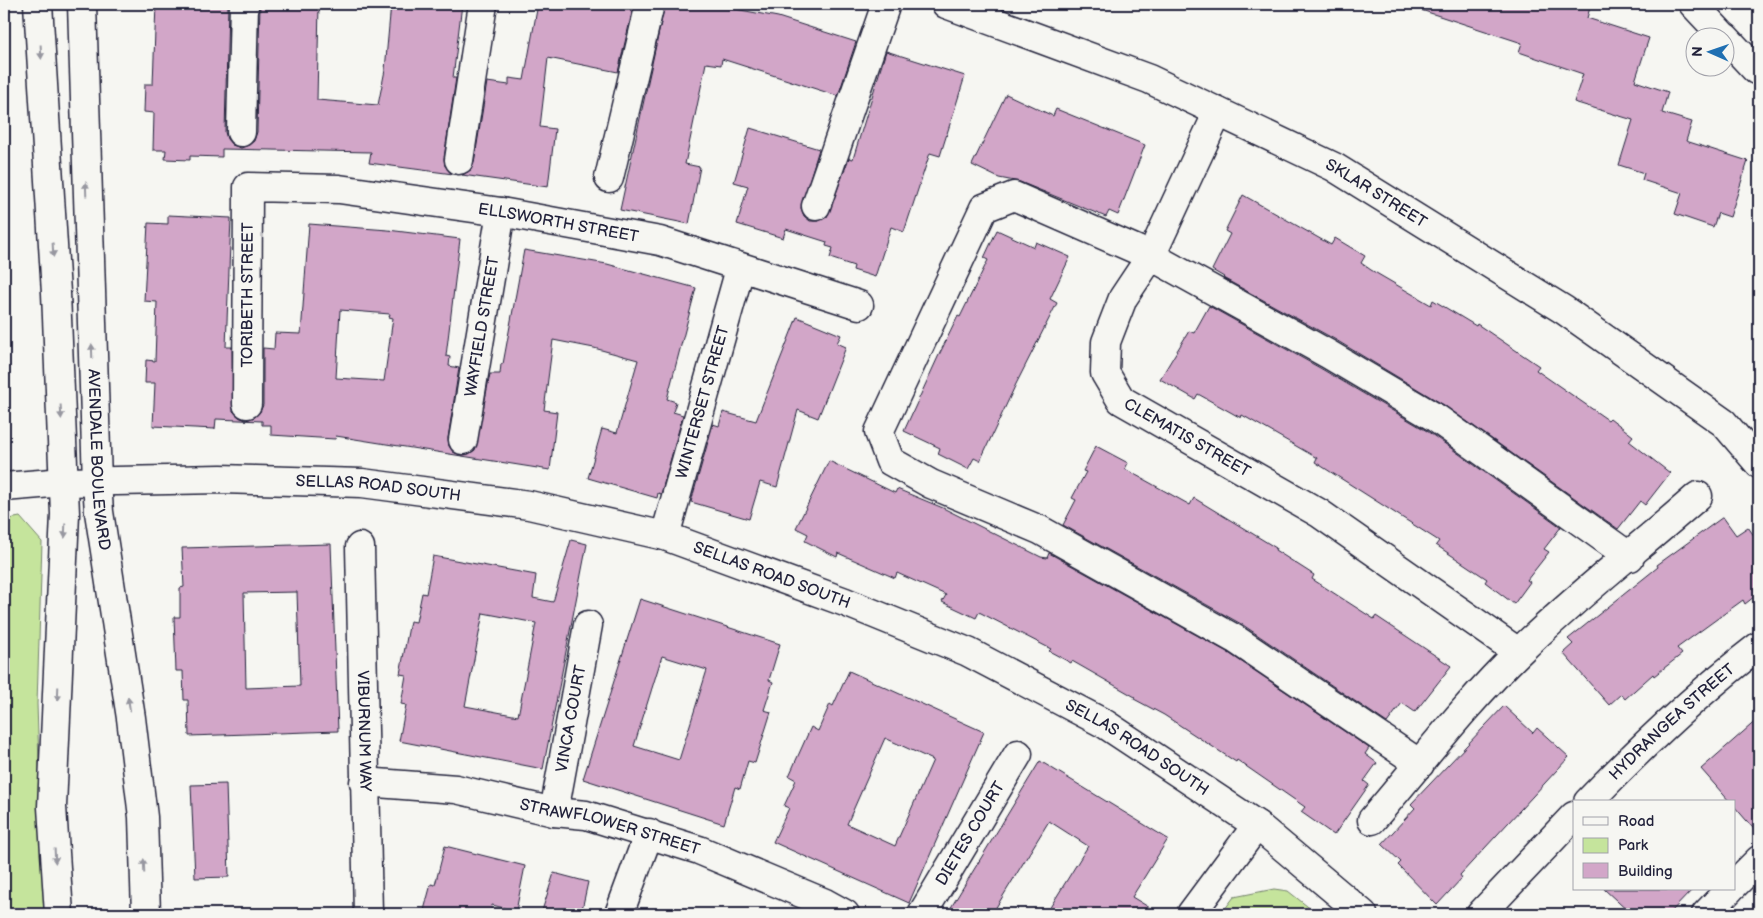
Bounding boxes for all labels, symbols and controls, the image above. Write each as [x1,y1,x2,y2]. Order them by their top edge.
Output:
north arrow [1686,28,1736,78]
one-way arrow [38,45,46,61]
text: N [1689,46,1706,57]
street label: SKLAR STREET [1323,155,1431,232]
one-way arrow [82,181,90,197]
street label: ELLSWORTH STREET [477,199,640,246]
street label: TORIBETH STREET [238,222,257,368]
one-way arrow [49,242,57,258]
street label: WAYFIELD STREET [461,255,503,398]
street label: WINTERSET STREET [672,323,733,481]
one-way arrow [88,343,96,359]
street label: AVENDALE BOULEVARD [84,369,114,552]
street label: CLEMATIS STREET [1121,394,1254,481]
one-way arrow [57,404,65,420]
street label: SELLAS ROAD SOUTH [295,472,462,505]
one-way arrow [60,523,68,539]
street label: SELLAS ROAD SOUTH [691,538,853,613]
street label: HYDRANGEA STREET [1605,660,1739,784]
street label: VINCA COURT [552,663,590,774]
street label: VIBURNUM WAY [353,670,375,792]
one-way arrow [54,686,62,702]
street label: SELLAS ROAD SOUTH [1062,695,1212,800]
one-way arrow [124,696,132,712]
street label: DIETES COURT [932,778,1009,889]
street label: STRAWFLOWER STREET [518,795,703,859]
legend [1573,800,1736,890]
text: Road [1618,812,1654,831]
text: Park [1618,836,1649,855]
one-way arrow [52,848,60,864]
one-way arrow [140,857,148,873]
text: Building [1618,862,1673,881]

